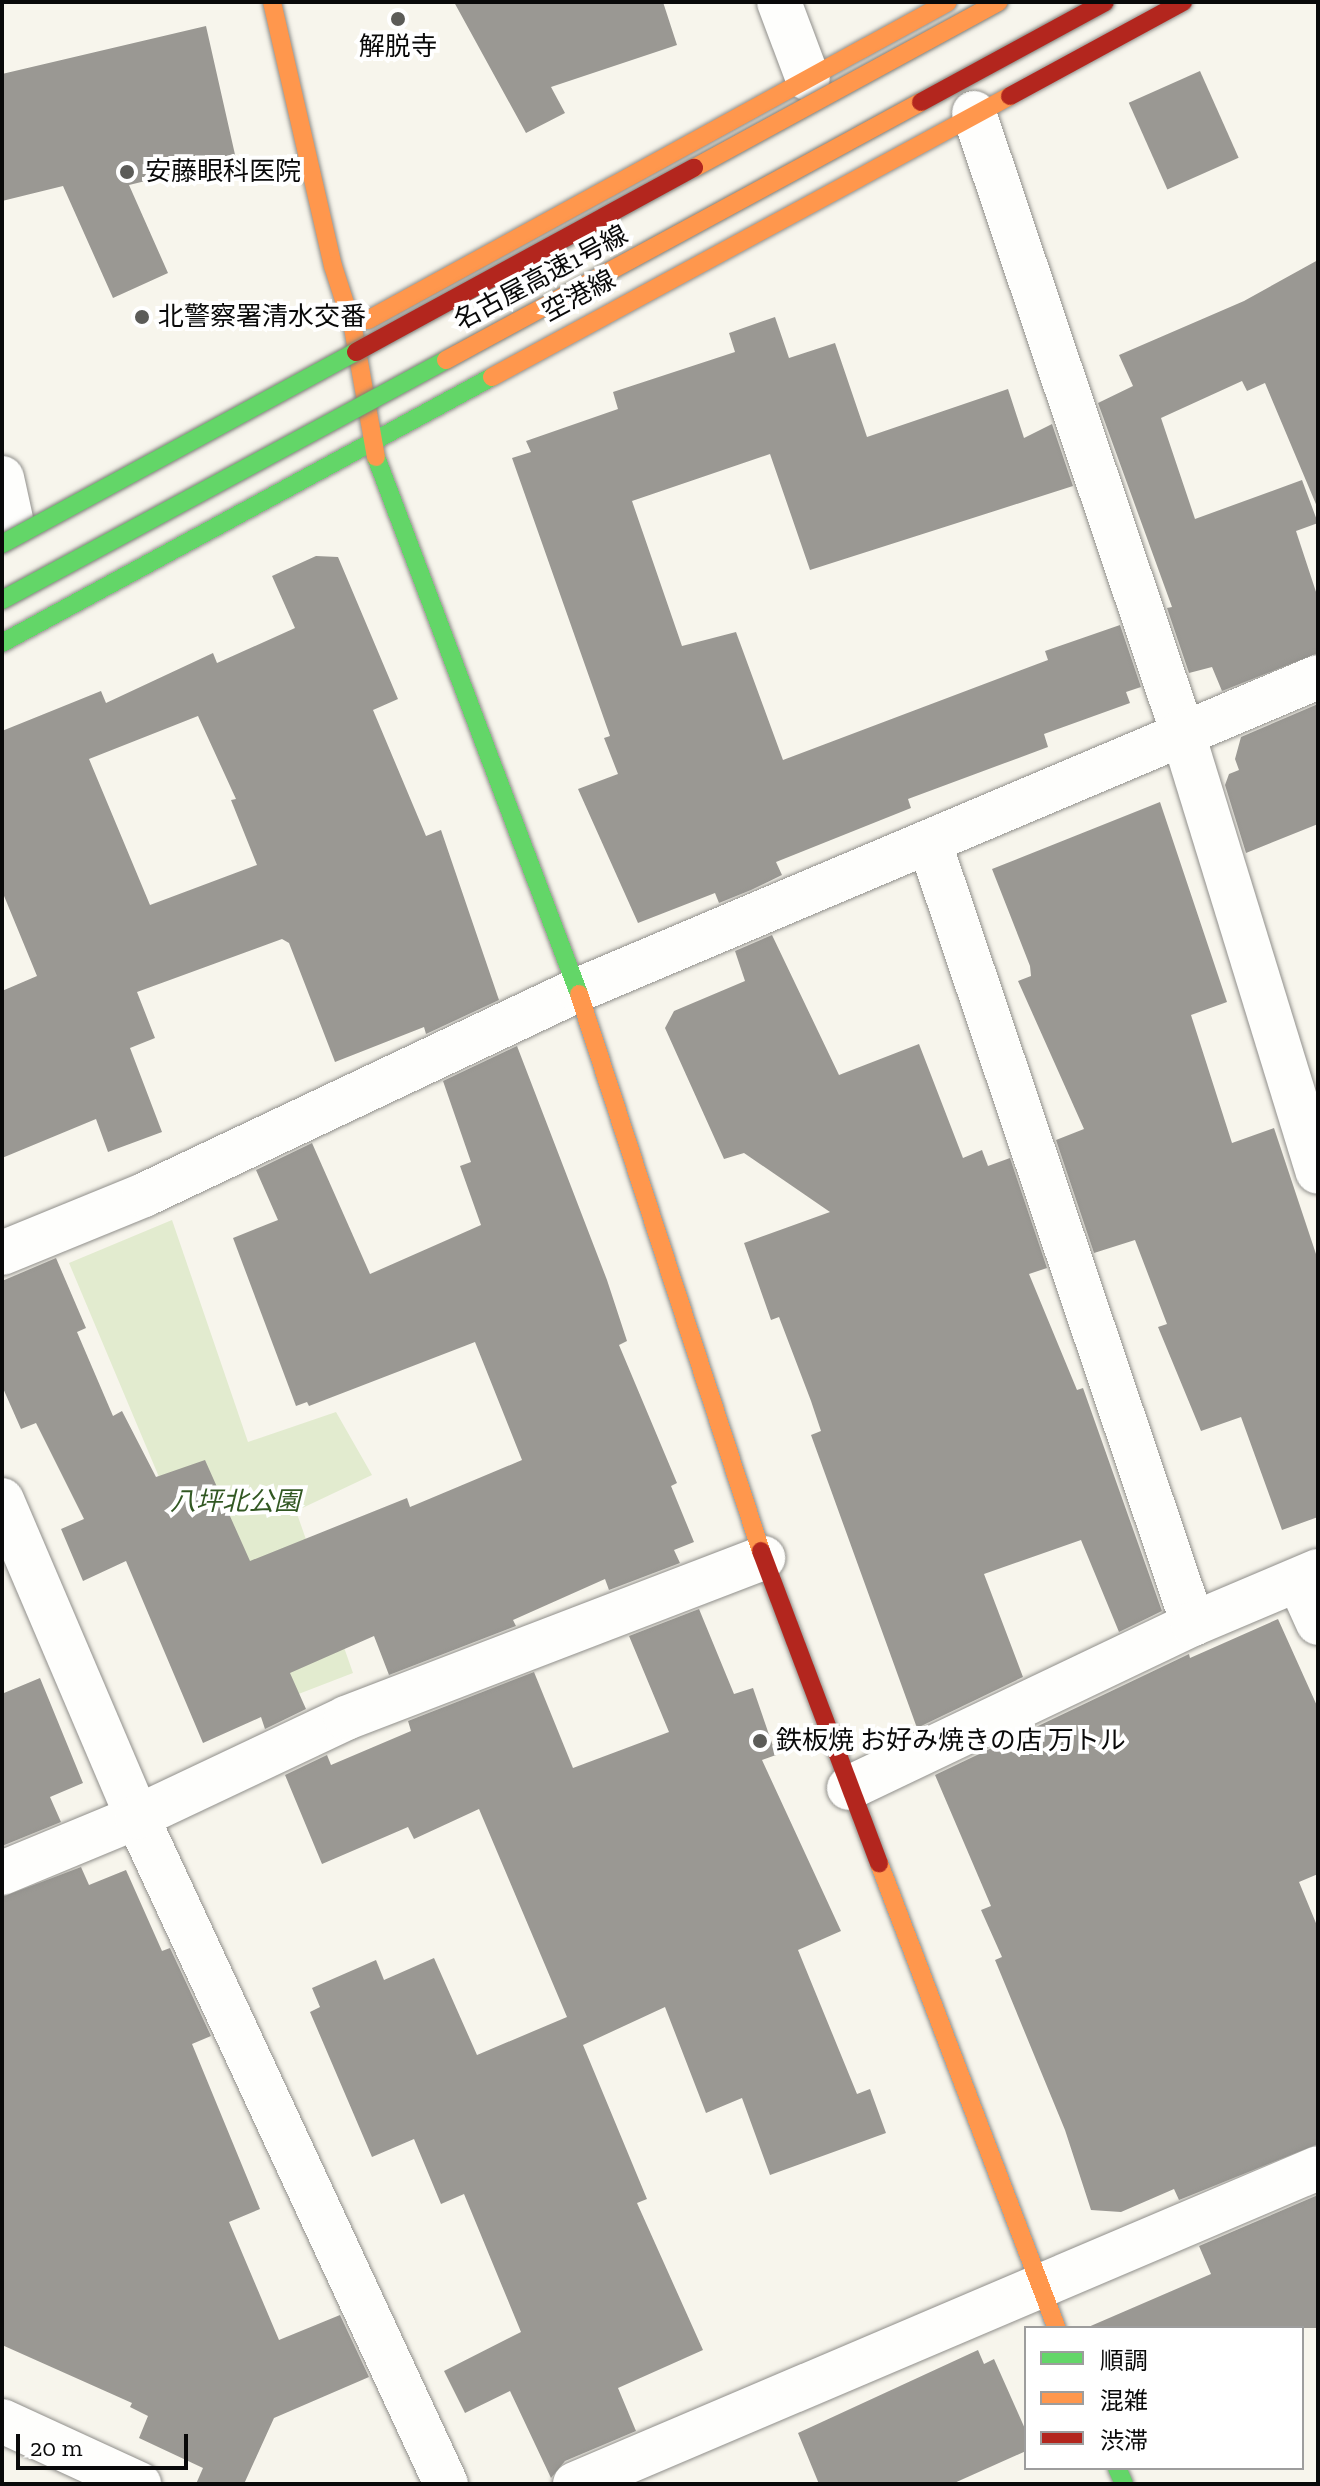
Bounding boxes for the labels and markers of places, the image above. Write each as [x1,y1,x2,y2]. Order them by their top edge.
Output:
marker: 解脱寺 [389,10,407,28]
place label: 解脱寺 [359,31,437,63]
place label: 安藤眼科医院 [145,156,301,188]
marker: 安藤眼科医院 [116,161,138,183]
place label: 北警察署清水交番 [158,301,366,333]
marker: 北警察署清水交番 [133,308,151,326]
place label: 鉄板焼 お好み焼きの店 万トル [776,1725,1126,1757]
marker: 鉄板焼 お好み焼きの店 万トル [751,1732,769,1750]

